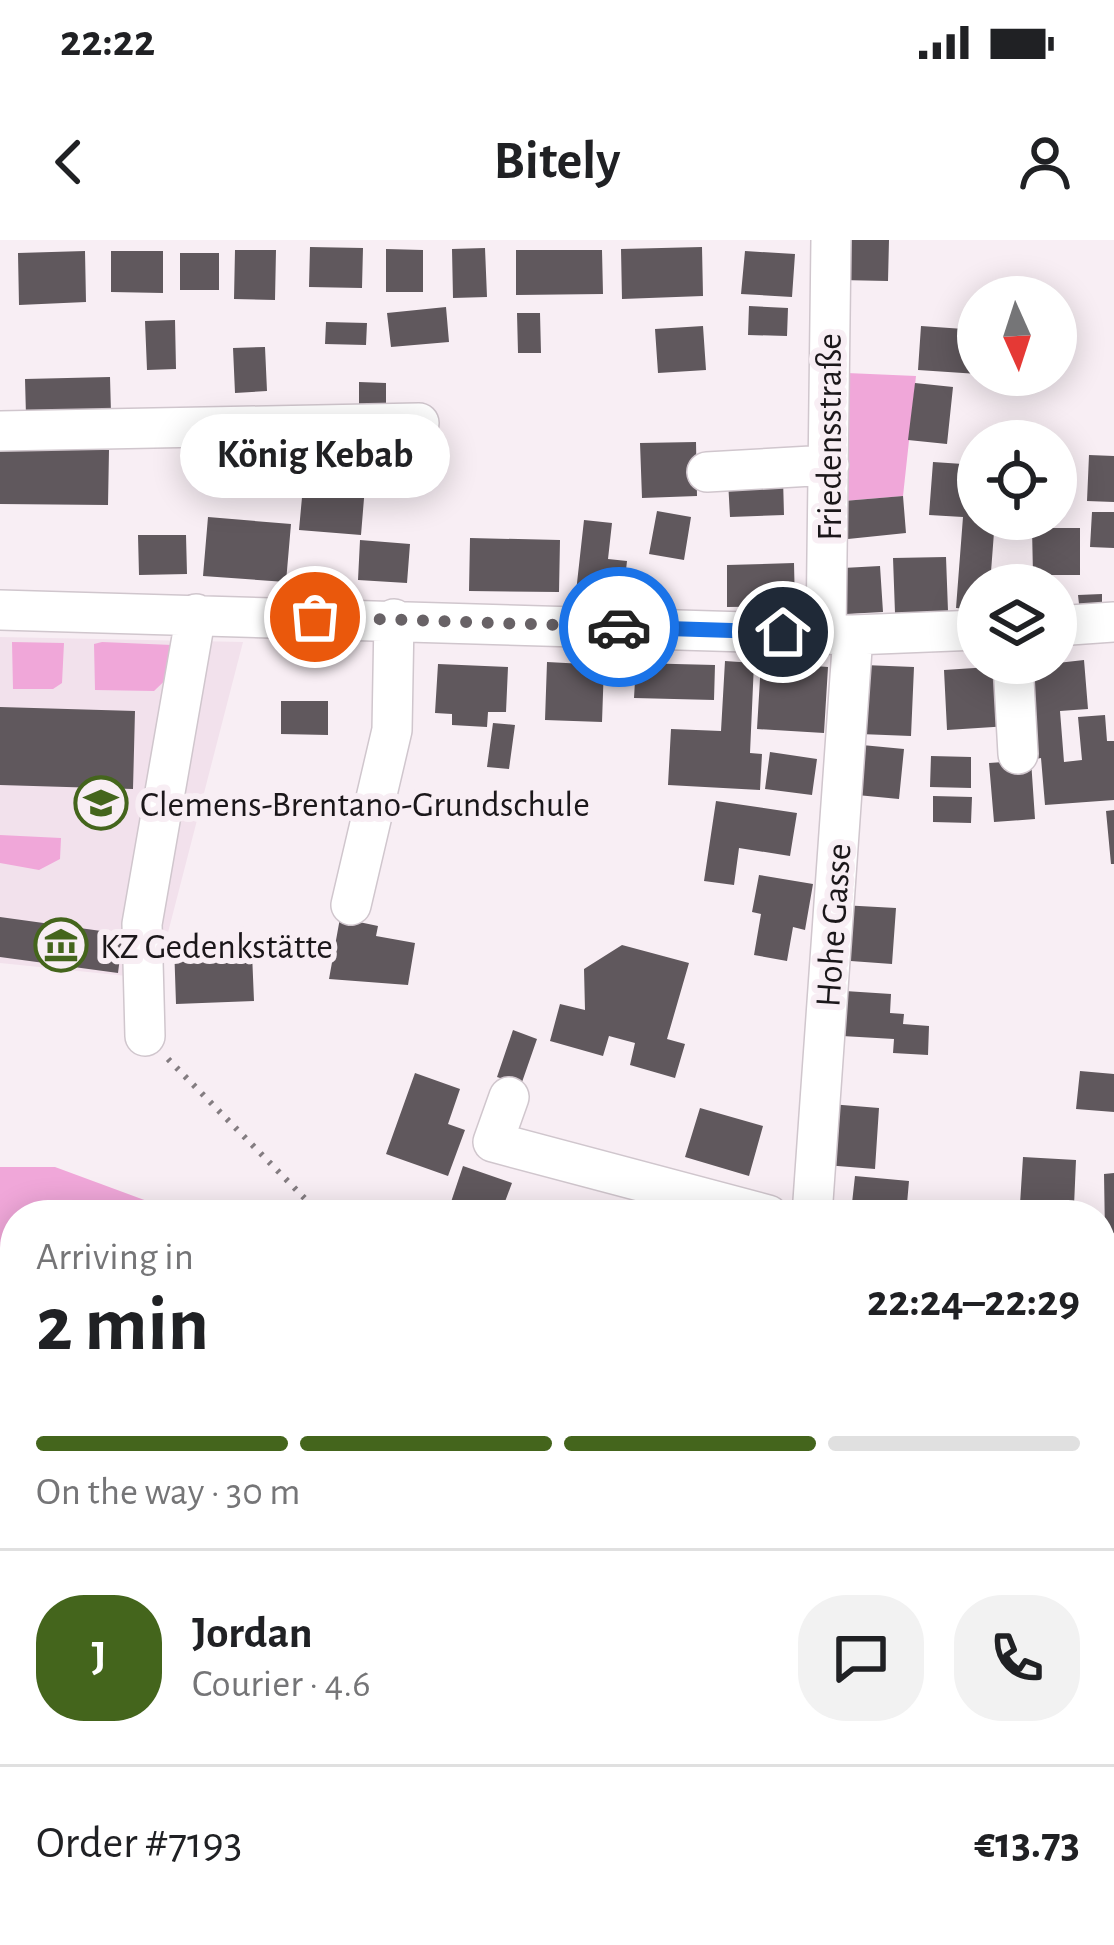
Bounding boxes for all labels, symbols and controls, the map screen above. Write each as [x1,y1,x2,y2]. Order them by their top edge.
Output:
text: 22:22 [60,19,155,64]
icon: back [36,129,102,195]
icon: person [1012,129,1078,195]
text: Bitely [494,135,620,189]
north arrow [957,276,1077,396]
map controls [957,276,1077,684]
street label: Friedensstraße [812,333,848,541]
callout: König Kebab [180,413,450,497]
button: locate [957,420,1077,540]
text: König Kebab [217,436,413,475]
button: layers [957,564,1077,684]
pin [264,566,366,668]
courier [559,567,679,687]
pin [732,581,834,683]
icon: bag [282,584,348,650]
icon: car [586,594,652,660]
icon: home [750,599,816,665]
school or university icon: Clemens-Brentano-Grundschule [73,775,129,831]
place label: Clemens-Brentano-Grundschule [140,787,590,823]
street label: Hohe Gasse [810,842,858,1008]
museum icon: KZ Gedenkstätte [33,917,89,973]
place label: KZ Gedenkstätte [100,929,333,965]
text: Arriving in [36,1238,194,1277]
text: 22:24–22:29 [867,1279,1080,1324]
text: 2 min [36,1287,209,1365]
text: On the way · 30 m [36,1473,300,1512]
button: chat [798,1595,924,1721]
button: phone [954,1595,1080,1721]
text: Jordan [192,1611,313,1656]
text: J [91,1635,107,1680]
text: Courier · 4.6 [192,1665,371,1704]
text: Order #7193 [36,1821,242,1866]
text: €13.73 [974,1821,1080,1866]

